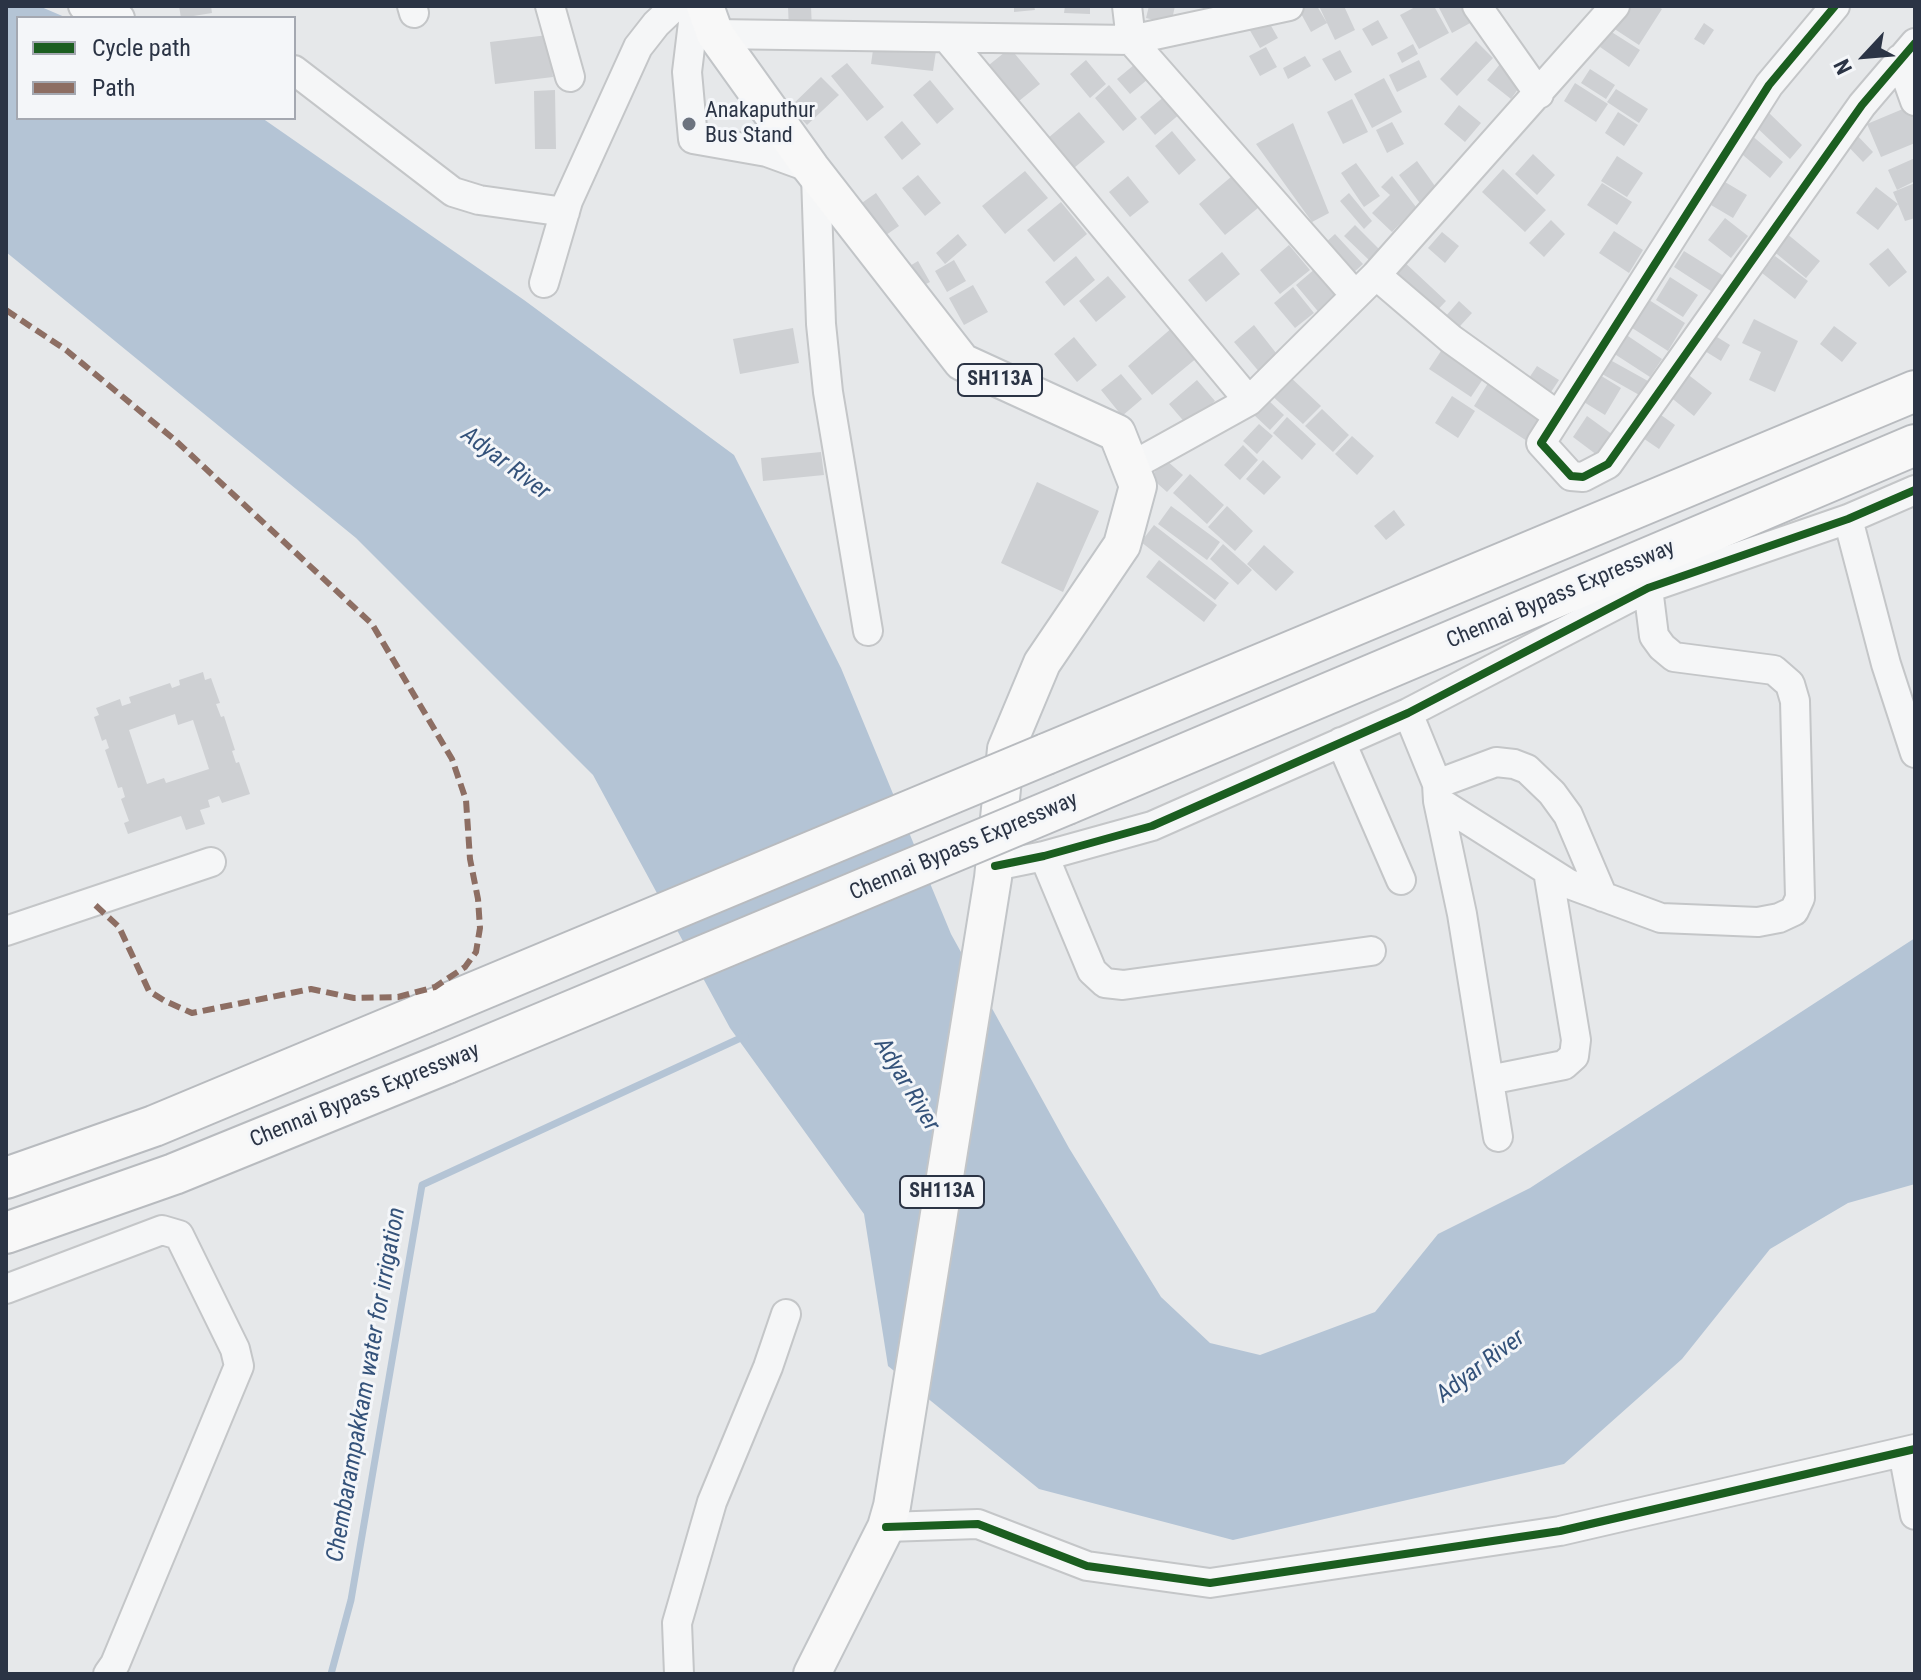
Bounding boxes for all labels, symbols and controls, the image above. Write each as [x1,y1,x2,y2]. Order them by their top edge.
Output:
legend [16,16,296,120]
north arrow [1825,16,1905,96]
text: Cycle path [92,34,191,62]
text: N [1829,55,1857,78]
text: Path [92,74,135,102]
place label: Anakaputhur Bus Stand [705,98,815,150]
marker: Anakaputhur Bus Stand [680,115,698,133]
road number: SH113A [958,364,1042,396]
water label: Adyar River [455,421,555,507]
street label: Chennai Bypass Expressway [1443,535,1679,655]
street label: Chennai Bypass Expressway [846,787,1082,907]
water label: Adyar River [867,1033,945,1137]
street label: Chennai Bypass Expressway [246,1038,484,1154]
road number: SH113A [900,1176,984,1208]
water label: Chembarampakkam water for irrigation [322,1205,412,1565]
water label: Adyar River [1431,1324,1531,1410]

